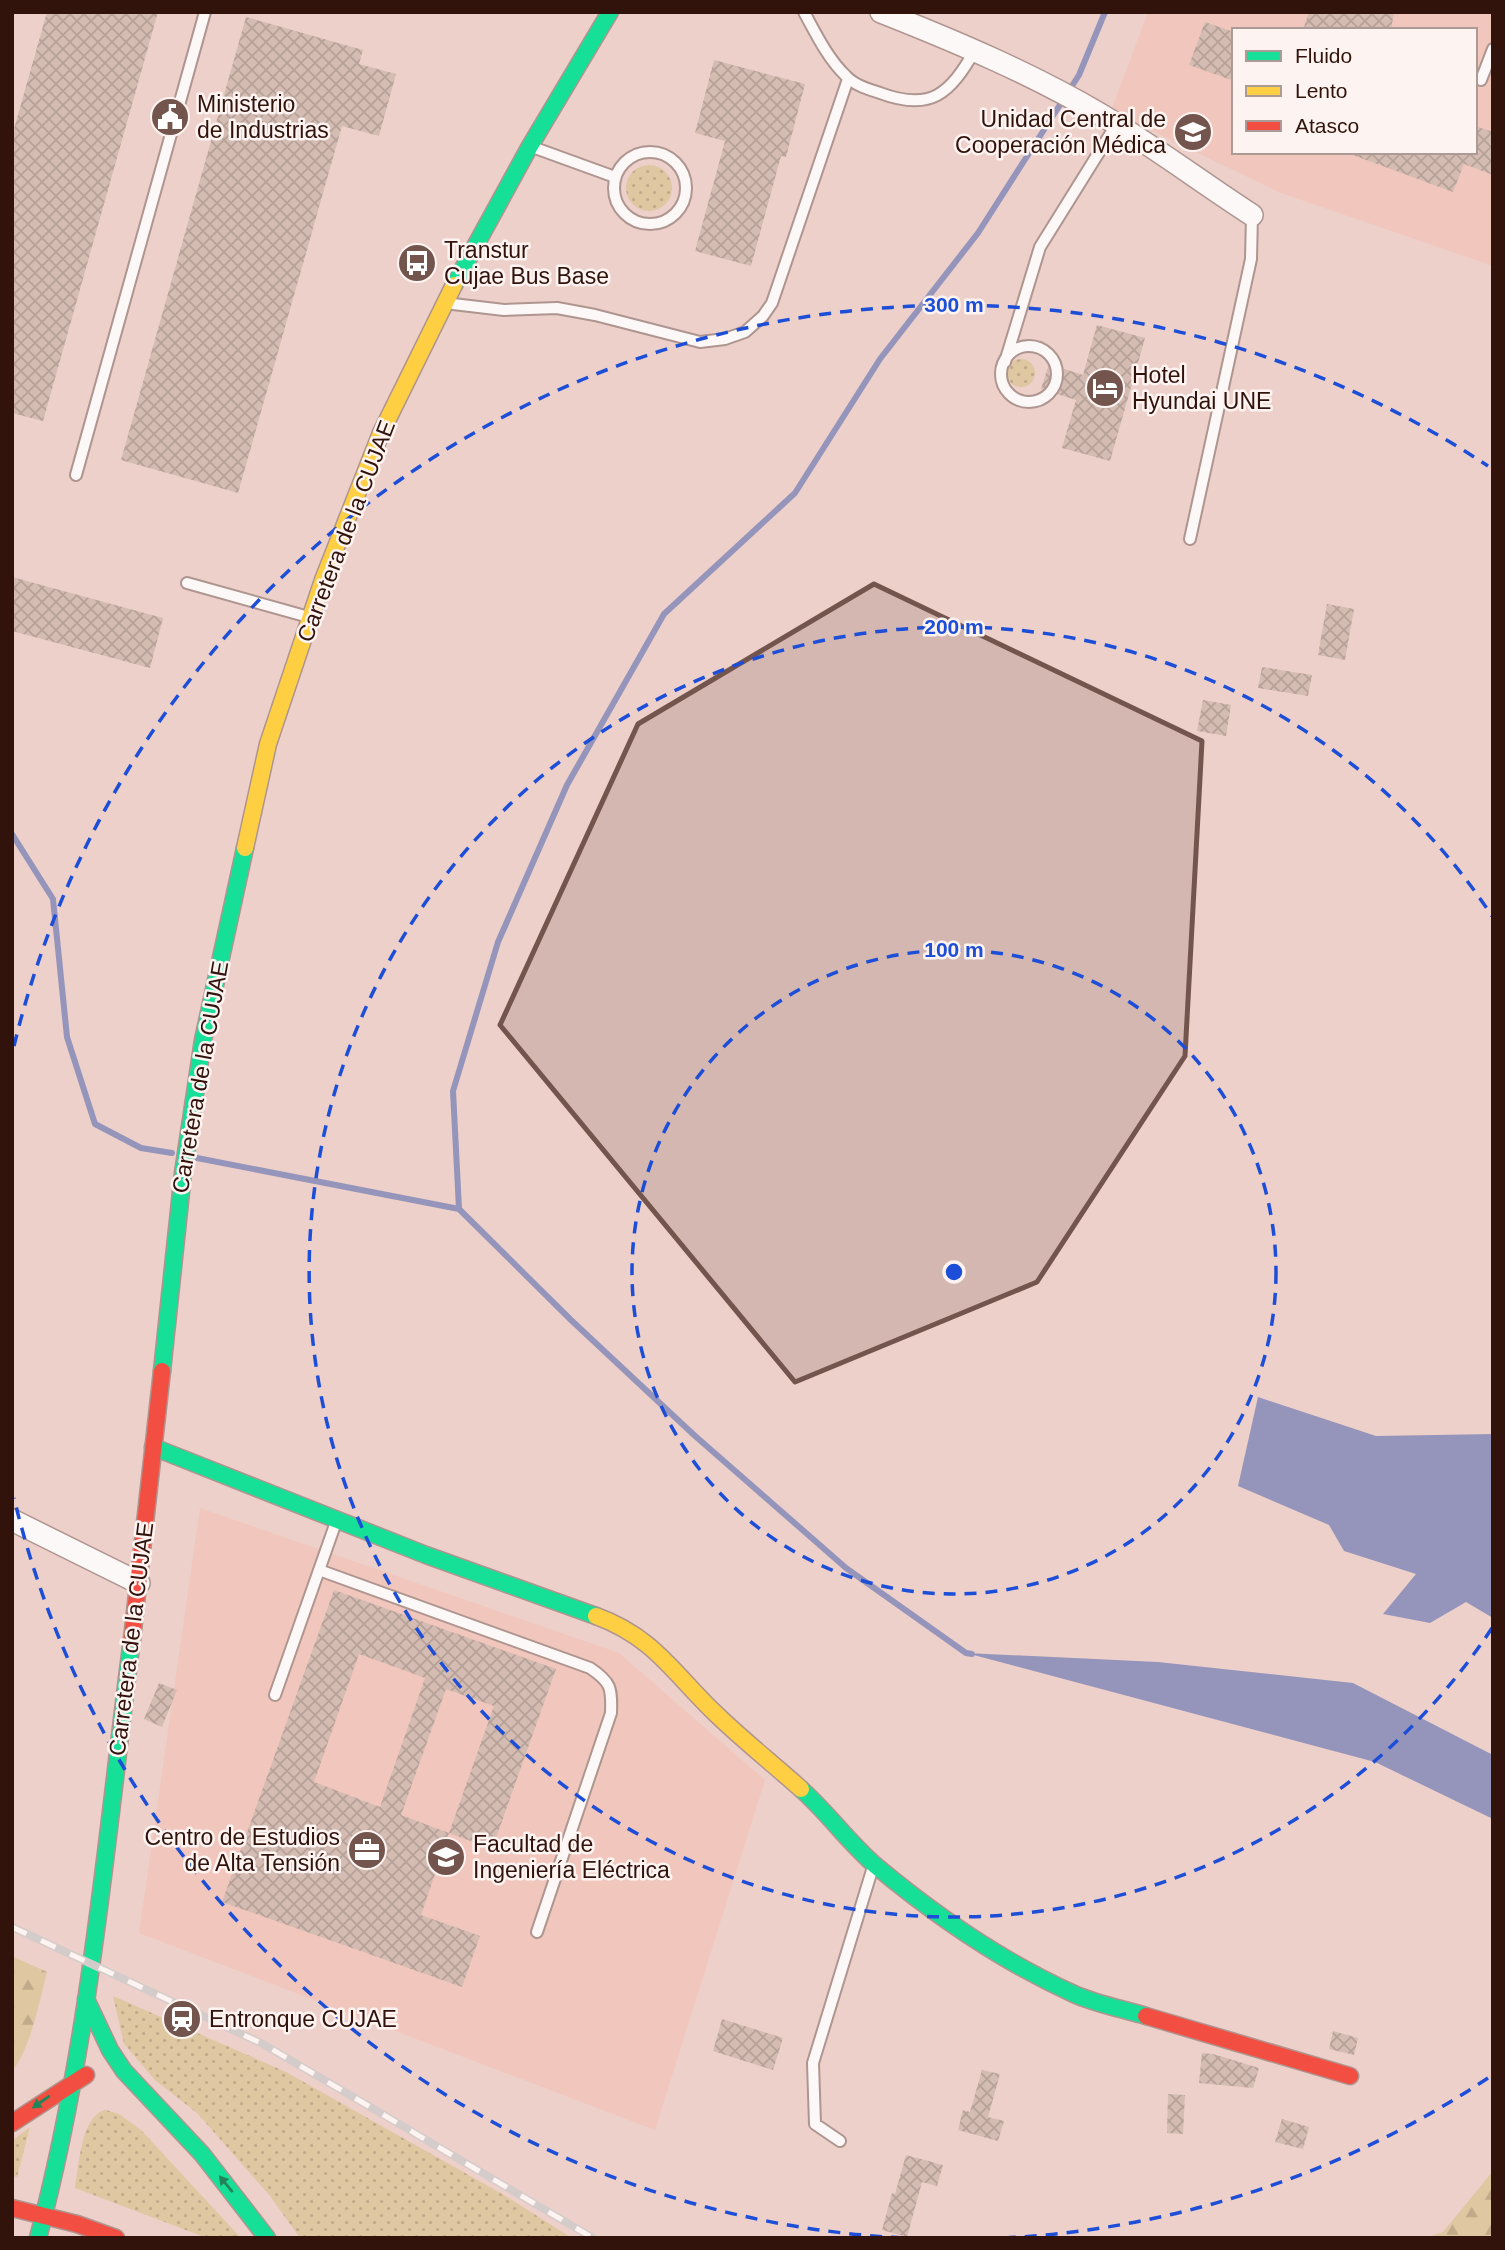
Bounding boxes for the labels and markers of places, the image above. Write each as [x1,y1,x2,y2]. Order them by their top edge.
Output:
place label: Ministerio de Industrias [197,91,329,143]
public building icon: Ministerio de Industrias [149,96,191,138]
place label: Unidad Central de Cooperación Médica [955,106,1166,158]
school or university icon: Unidad Central de Cooperación Médica [1172,111,1214,153]
place label: Transtur Cujae Bus Base [444,237,609,289]
bus stop icon: Transtur Cujae Bus Base [396,242,438,284]
place label: Hotel Hyundai UNE [1132,362,1271,414]
hotel icon: Hotel Hyundai UNE [1084,367,1126,409]
centre of rings [942,1260,966,1284]
place label: Centro de Estudios de Alta Tensión [144,1824,340,1876]
office icon: Centro de Estudios de Alta Tensión [346,1829,388,1871]
place label: Facultad de Ingeniería Eléctrica [473,1831,670,1883]
school or university icon: Facultad de Ingeniería Eléctrica [425,1836,467,1878]
station icon: Entronque CUJAE [161,1998,203,2040]
place label: Entronque CUJAE [209,2006,397,2032]

